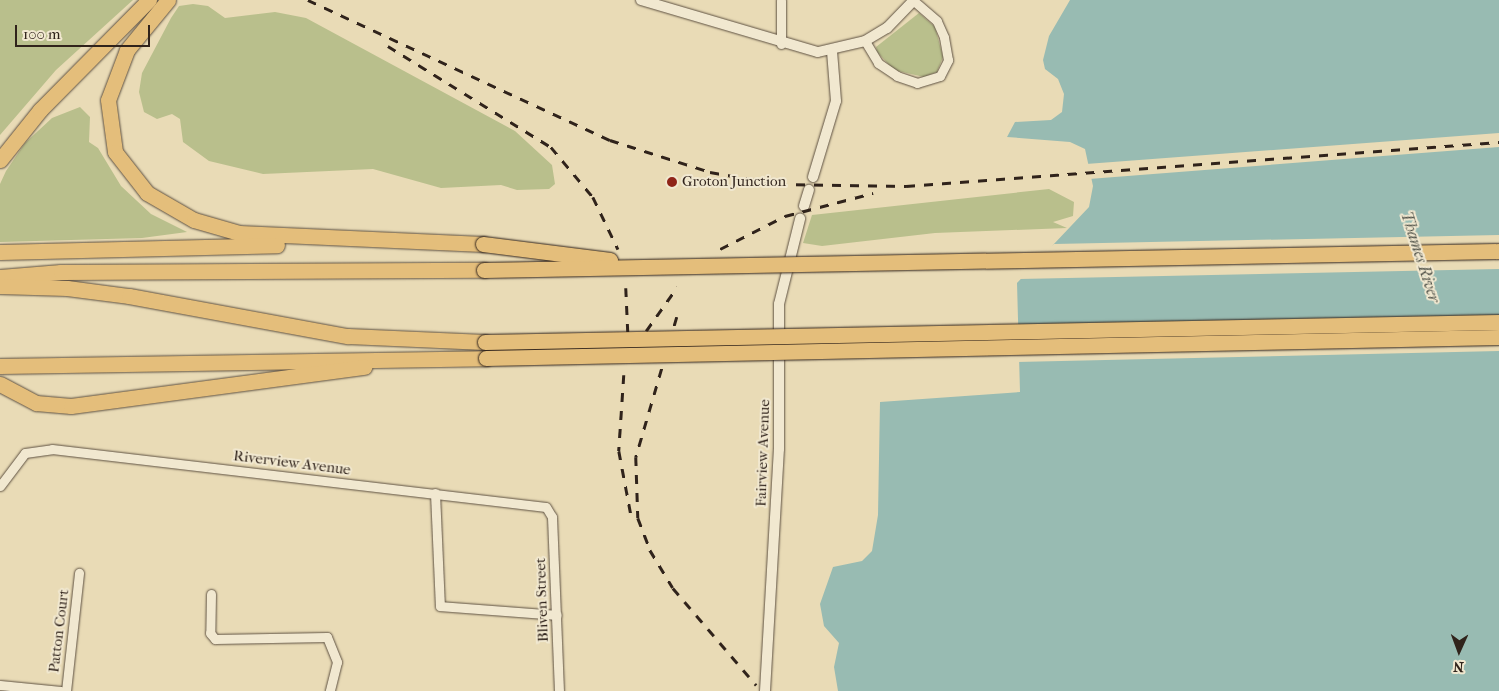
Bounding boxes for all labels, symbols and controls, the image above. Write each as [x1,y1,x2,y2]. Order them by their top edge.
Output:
scale bar [18,15,152,47]
text: 100 m [23,25,61,43]
place label: Groton Junction [682,173,786,191]
marker: Groton Junction [666,176,678,188]
water label: Thames River [1396,209,1444,305]
street label: Fairview Avenue [752,399,774,507]
street label: Riverview Avenue [232,447,352,479]
street label: Bliven Street [532,558,552,642]
street label: Patton Court [45,588,73,674]
north arrow [1434,626,1484,676]
text: N [1453,658,1464,675]

